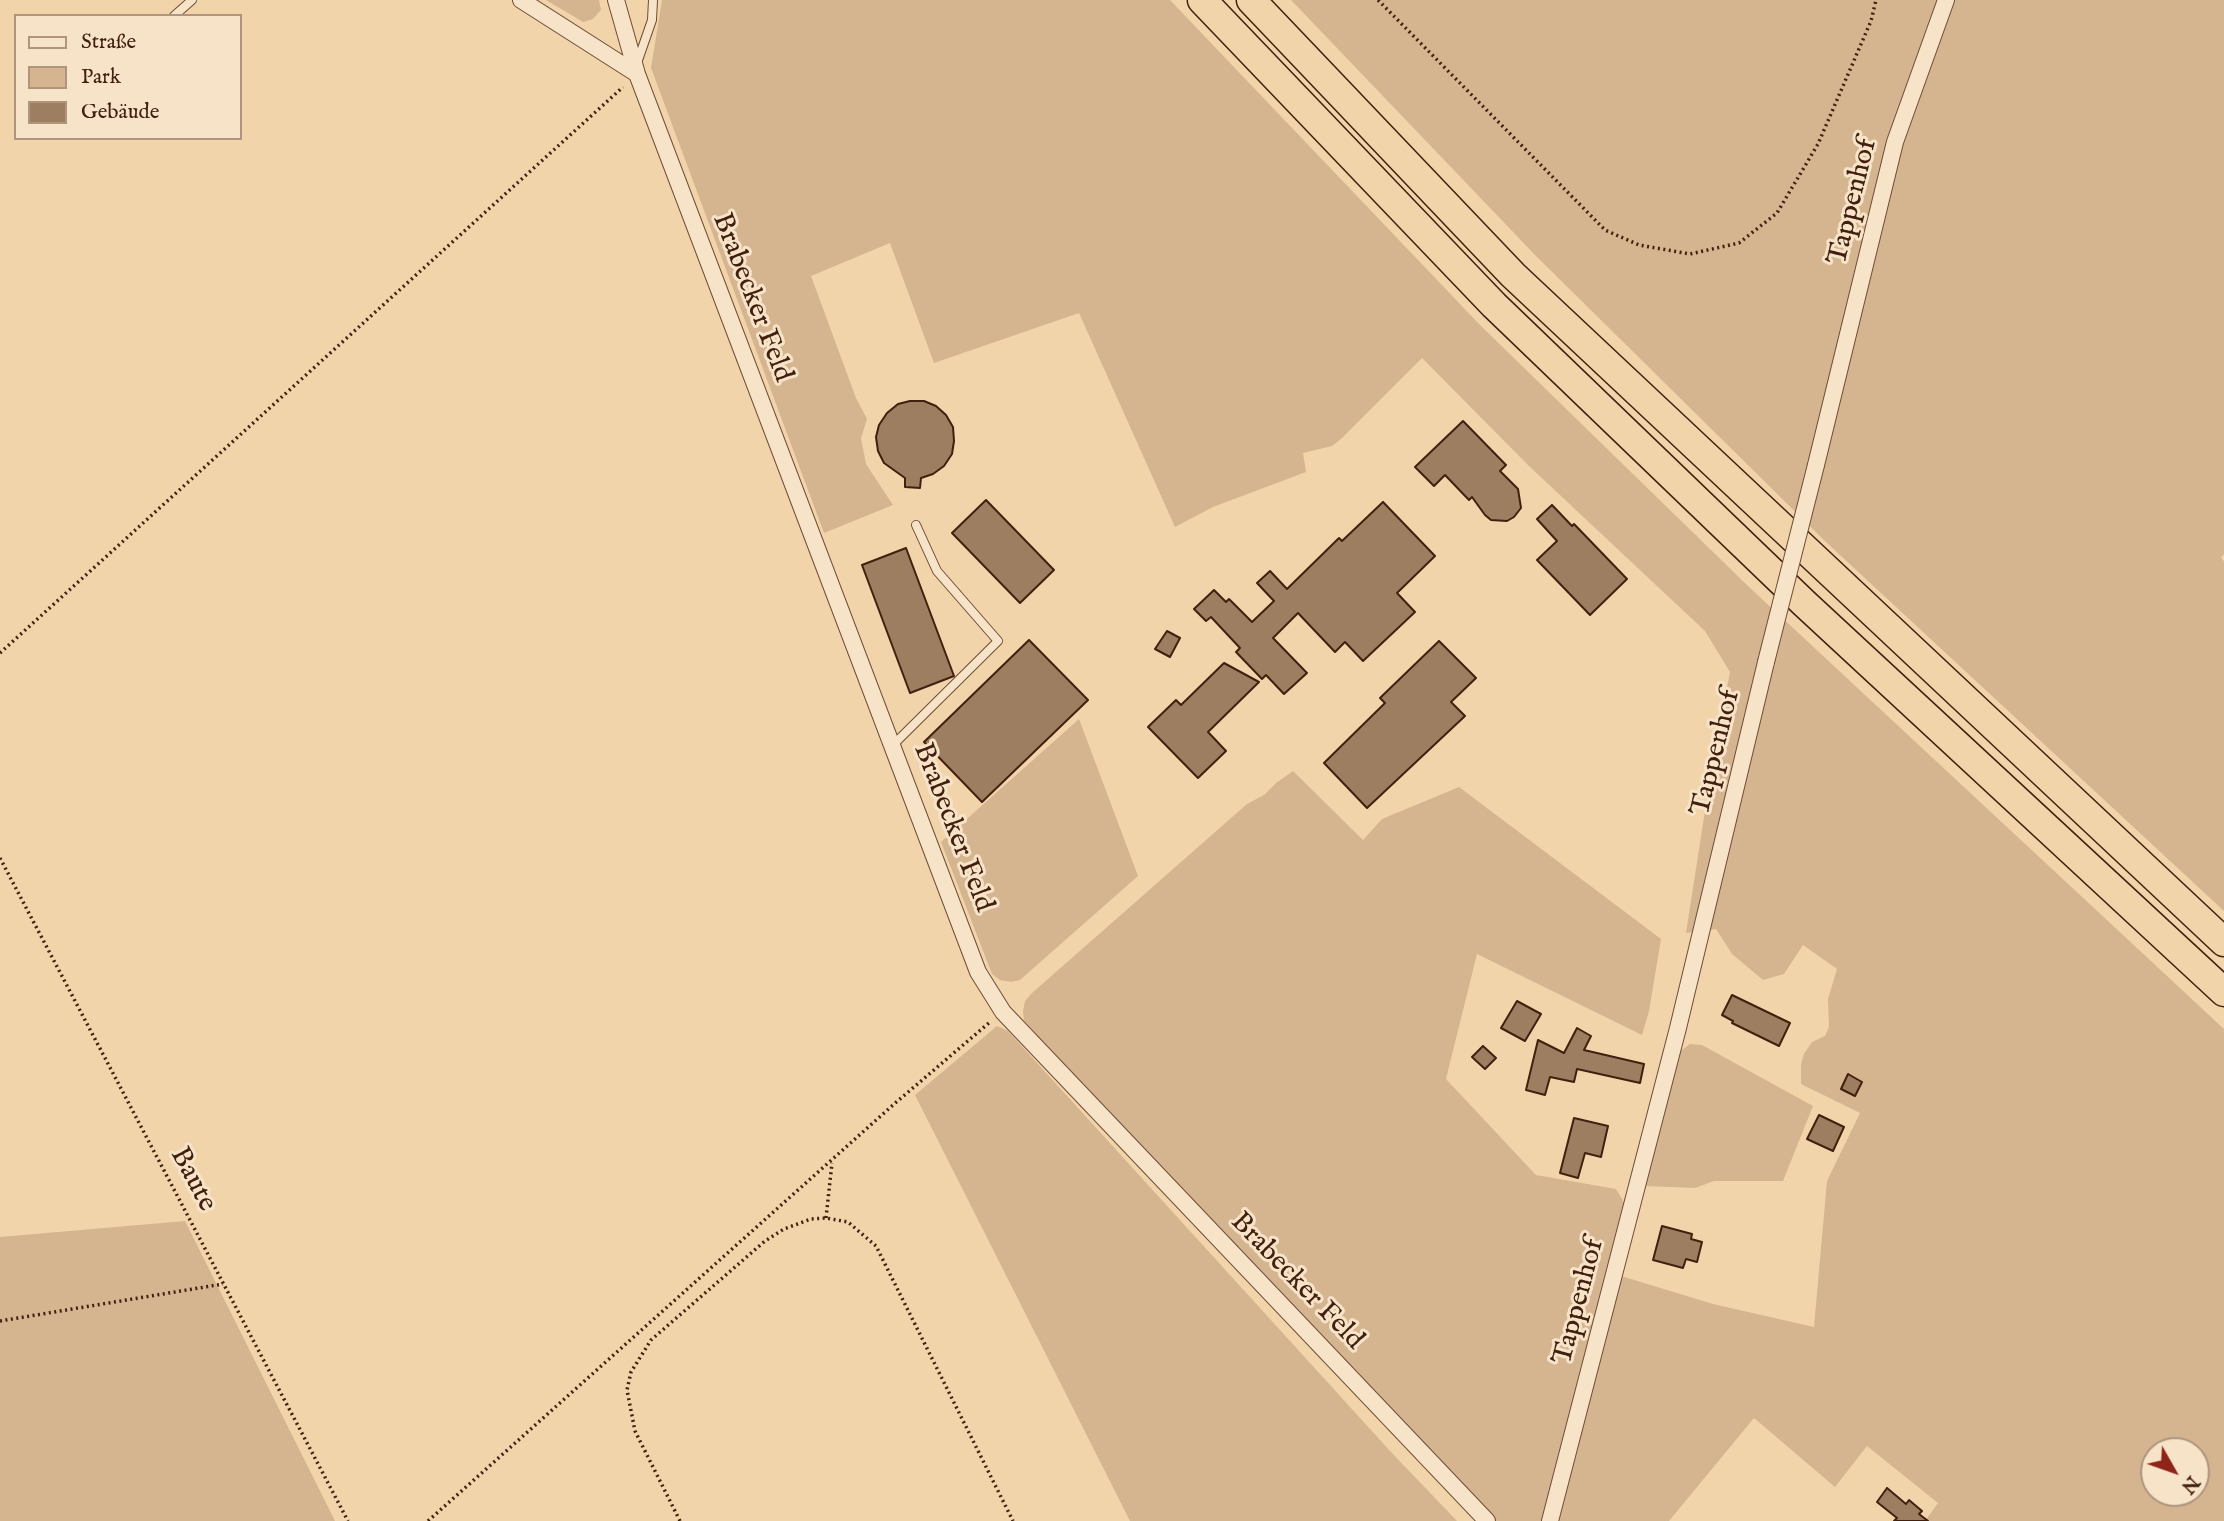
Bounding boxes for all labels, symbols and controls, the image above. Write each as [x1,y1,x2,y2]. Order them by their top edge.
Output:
legend [14,14,242,140]
text: Straße [81,29,136,56]
text: Park [81,64,121,91]
text: Gebäude [81,99,159,126]
street label: Tappenhof [1822,136,1886,268]
street label: Brabecker Feld [703,209,799,387]
street label: Tappenhof [1685,687,1749,819]
street label: Brabecker Feld [904,739,1000,917]
street label: Baute [161,1142,223,1218]
street label: Brabecker Feld [1222,1206,1370,1358]
street label: Tappenhof [1547,1236,1613,1368]
north arrow [2140,1437,2210,1507]
text: N [2175,1470,2204,1498]

